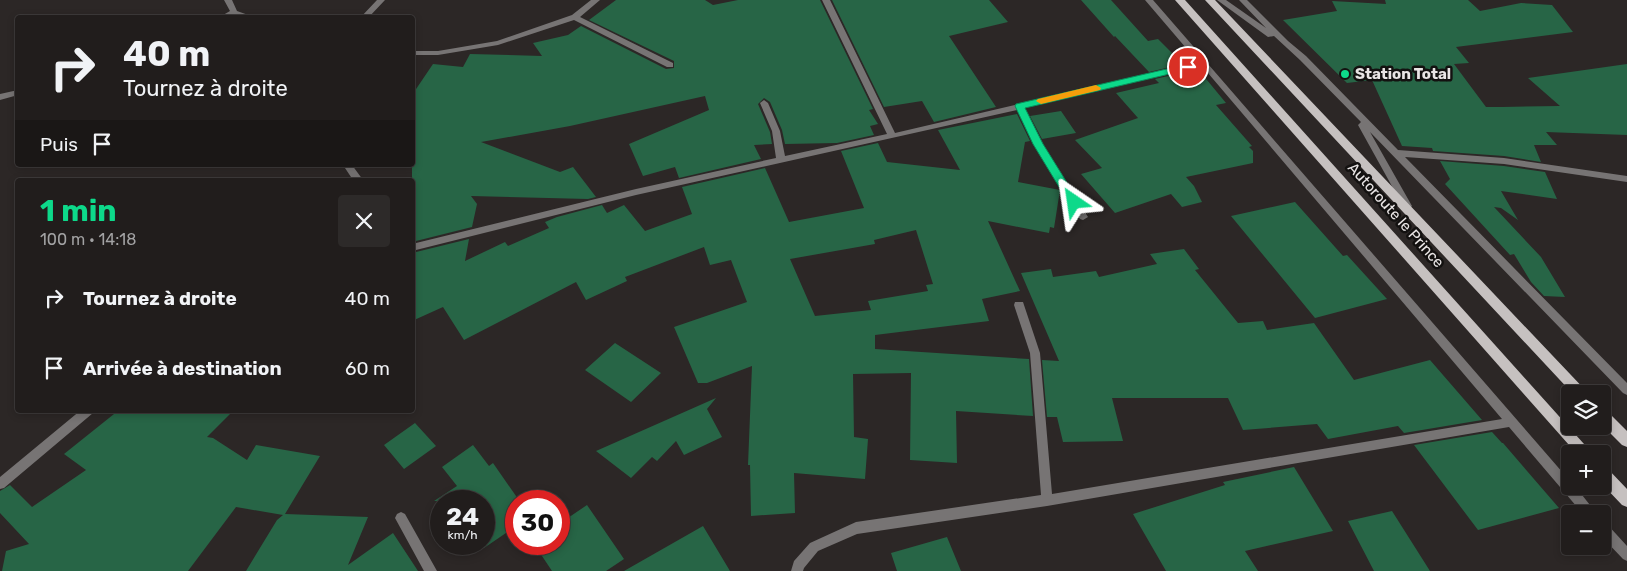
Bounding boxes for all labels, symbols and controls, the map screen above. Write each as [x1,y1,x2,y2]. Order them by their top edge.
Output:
text: 40 m [123,33,210,75]
icon: right [40,35,105,100]
pin [1167,46,1209,88]
icon: arrive [1174,53,1202,81]
place label: Station Total [1355,65,1451,83]
marker: Station Total [1339,68,1351,80]
text: Tournez à droite [123,75,288,102]
icon: arrive [88,130,116,158]
text: Puis [40,133,78,156]
street label: Autoroute le Prince [1344,159,1448,271]
position arrow [1047,175,1099,227]
text: 1 min [40,193,117,229]
button: close [338,195,390,247]
text: 100 m · 14:18 [40,230,136,249]
icon: right [40,284,68,312]
text: Tournez à droite [83,287,237,310]
text: 40 m [345,287,390,310]
icon: arrive [40,354,68,382]
text: Arrivée à destination [83,357,282,380]
text: 60 m [345,357,390,380]
map controls [1561,385,1611,555]
button: layers [1561,385,1611,435]
button: + [1561,445,1611,495]
speed limit sign: 30 [505,490,570,555]
text: 24 [446,502,479,531]
button: − [1561,505,1611,555]
text: km/h [448,528,477,542]

